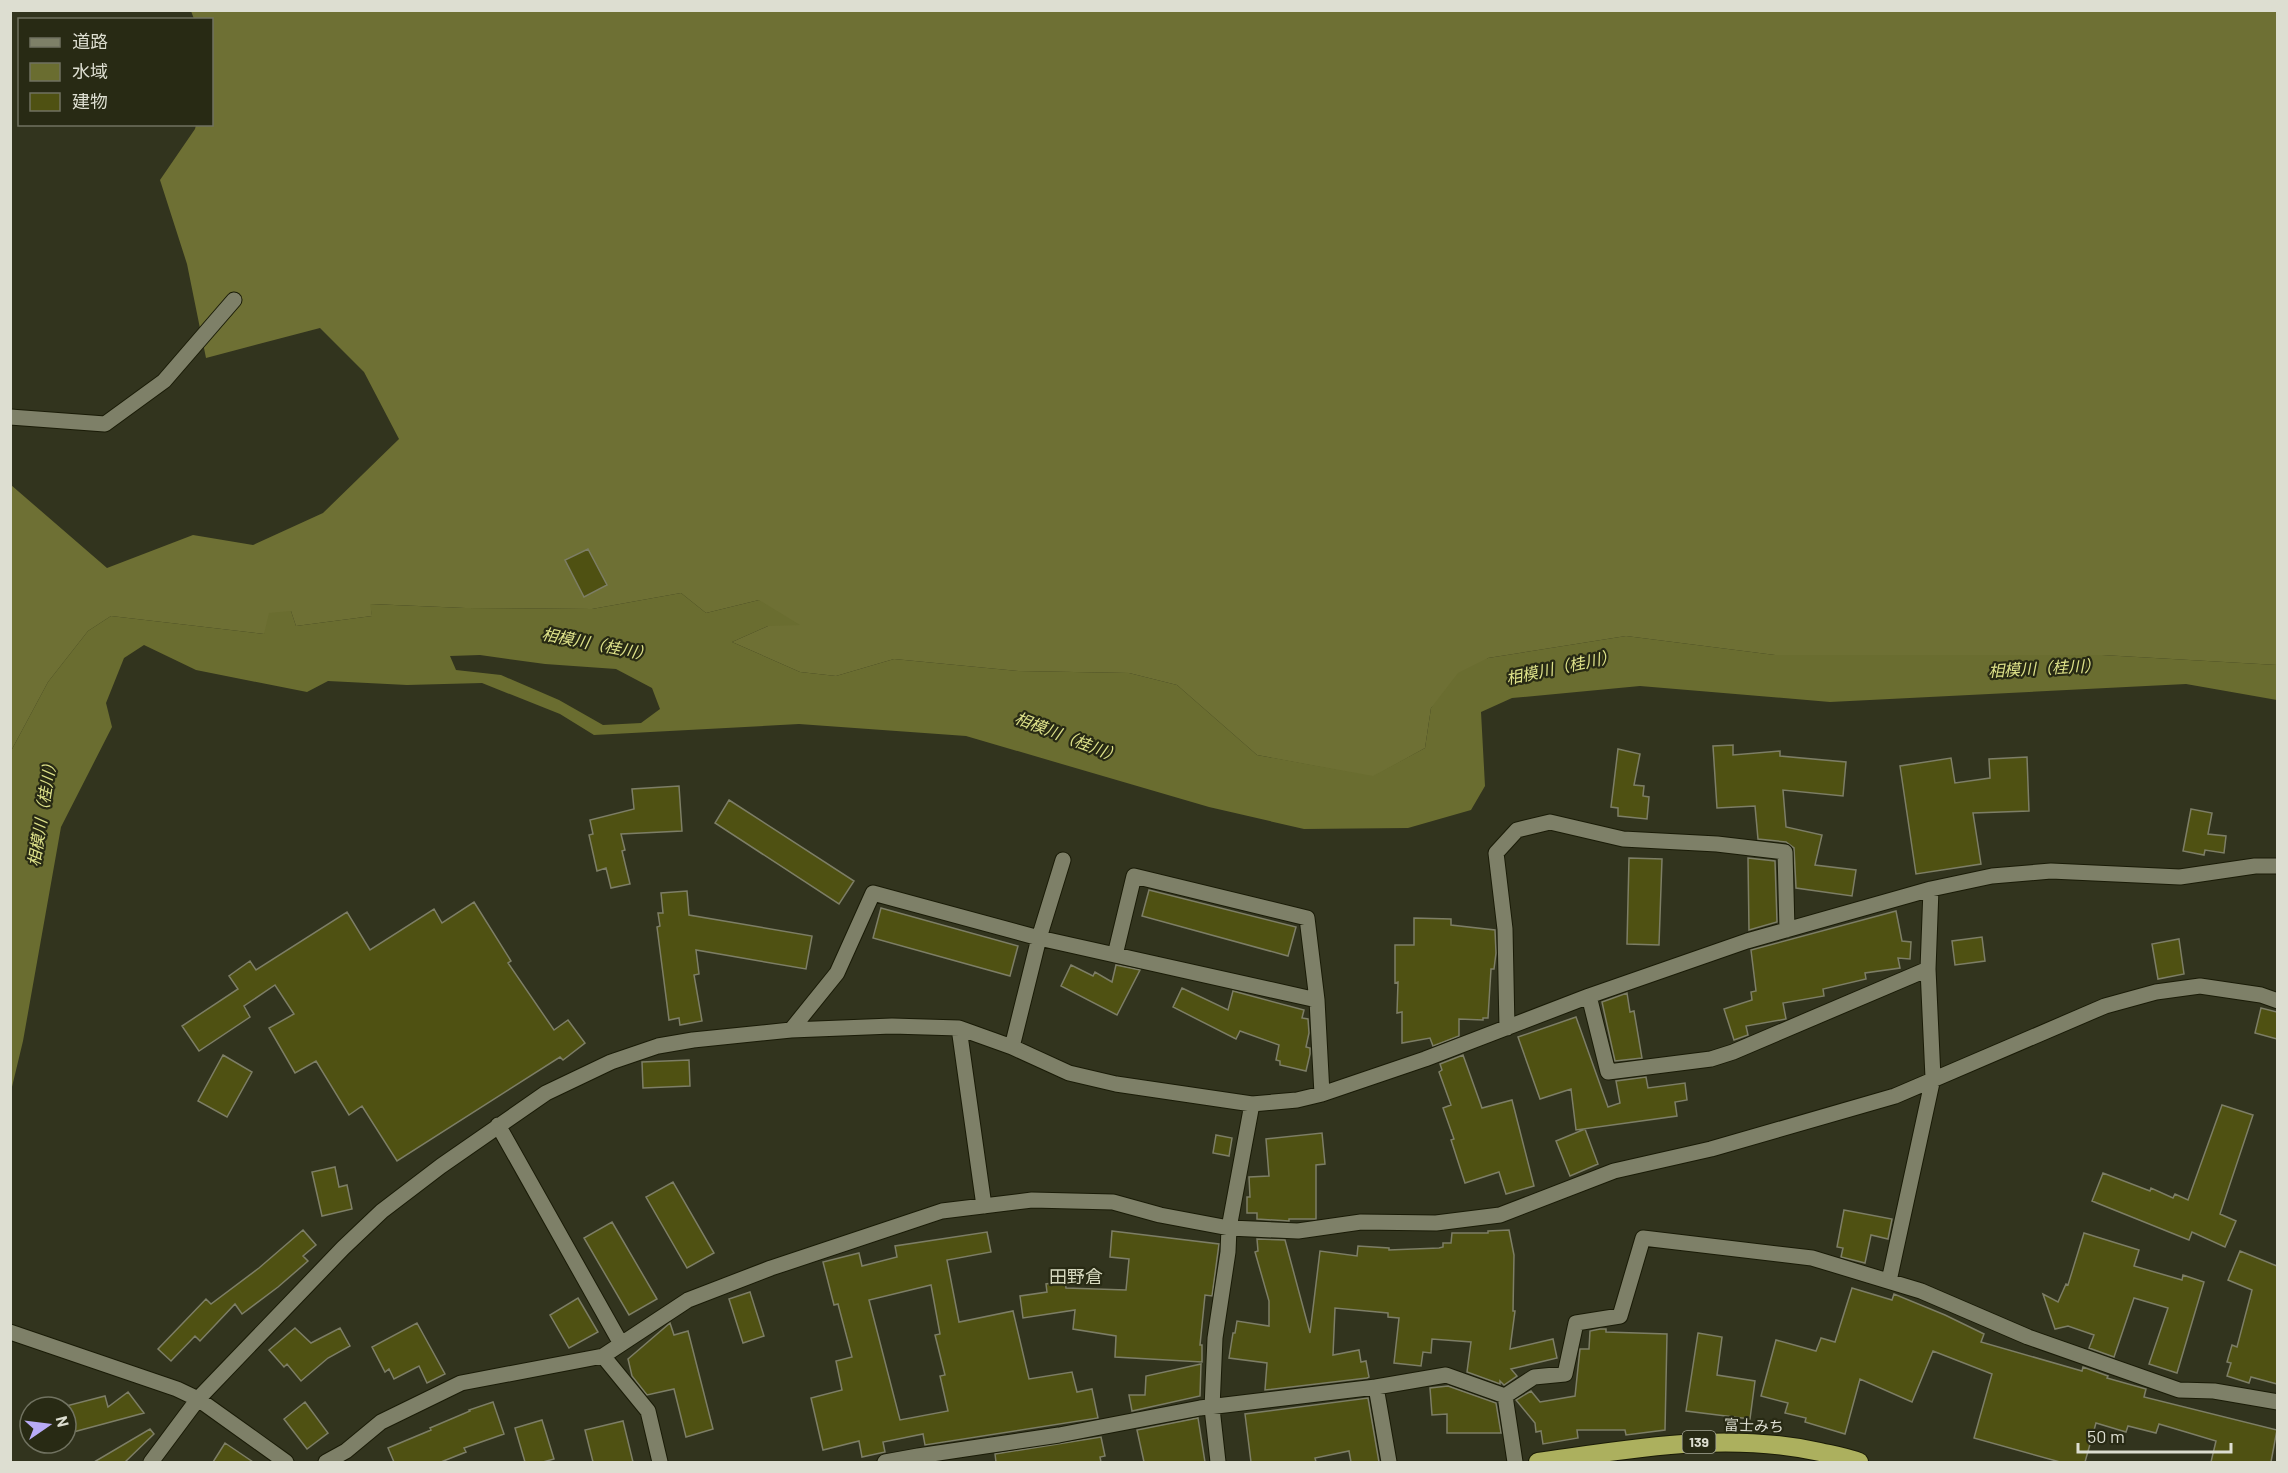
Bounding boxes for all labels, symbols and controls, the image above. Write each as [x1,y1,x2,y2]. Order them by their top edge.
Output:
legend [18,18,213,126]
text: 道路 [72,30,108,52]
text: 水域 [72,60,108,82]
text: 建物 [72,90,108,112]
water label: 相模川（桂川） [540,623,654,664]
water label: 相模川（桂川） [1504,646,1618,687]
water label: 相模川（桂川） [1988,655,2100,680]
water label: 相模川（桂川） [1012,708,1124,765]
water label: 相模川（桂川） [23,754,60,868]
district label: 田野倉 [1049,1265,1103,1287]
north arrow [18,1395,78,1455]
text: N [53,1414,74,1429]
street label: 富士みち [1724,1415,1784,1435]
scale bar [2078,1416,2231,1454]
text: 50 m [2087,1425,2125,1447]
road number: 139 [1682,1431,1716,1453]

